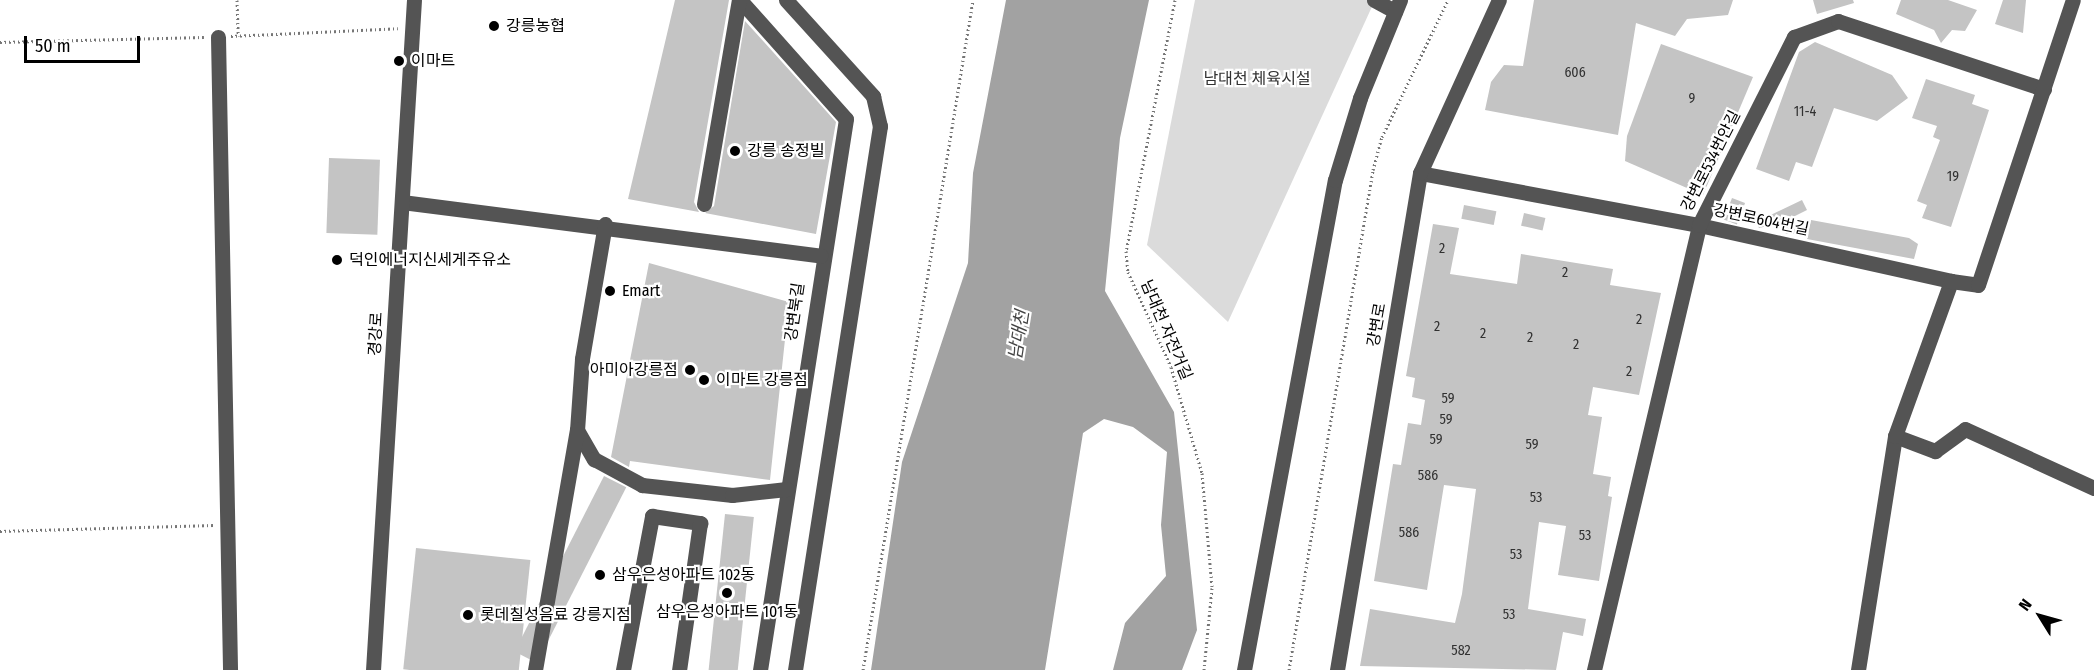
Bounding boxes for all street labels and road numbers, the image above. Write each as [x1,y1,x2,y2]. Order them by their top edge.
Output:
street label: 강변로534번안길 [1677,107,1745,215]
street label: 강변로604번길 [1711,200,1811,240]
street label: 남대천 자전거길 [1136,277,1196,383]
street label: 강변북길 [781,282,809,342]
street label: 강변로 [1364,302,1390,348]
street label: 경강로 [365,311,387,357]

